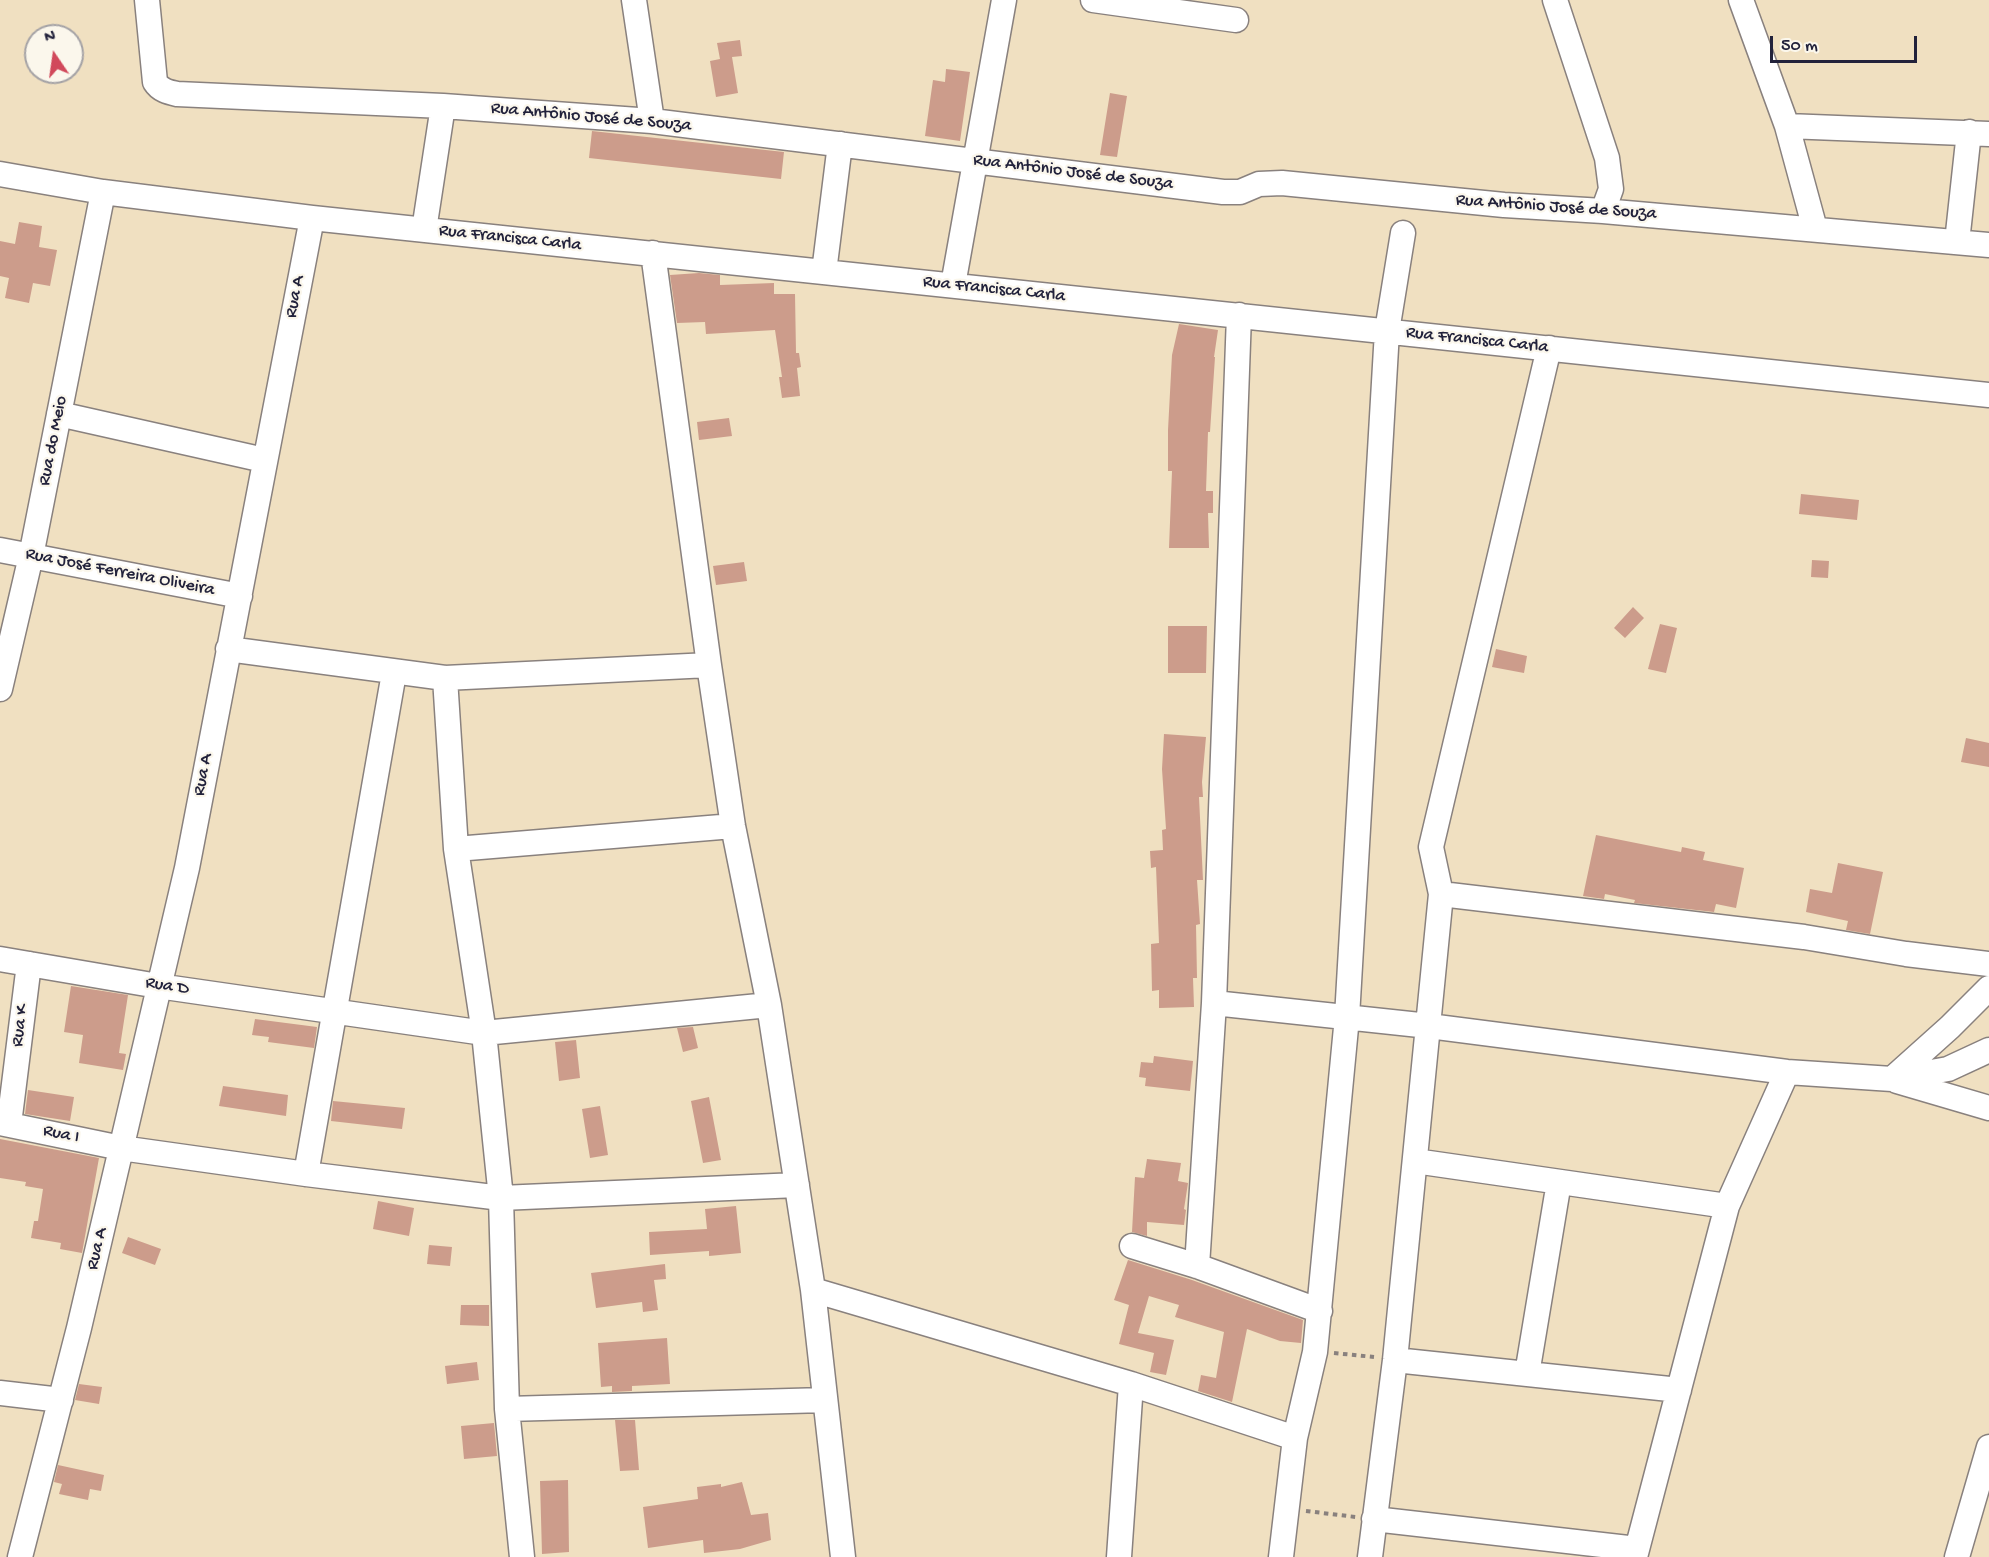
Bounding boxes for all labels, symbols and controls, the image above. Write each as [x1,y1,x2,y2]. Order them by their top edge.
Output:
north arrow [24,24,84,84]
scale bar [1773,24,1920,62]
text: N [43,27,58,48]
text: 50 m [1781,36,1818,57]
street label: Rua Antônio José de Souza [490,98,692,138]
street label: Rua Antônio José de Souza [972,150,1174,196]
street label: Rua Antônio José de Souza [1455,190,1657,226]
street label: Rua Francisca Carla [438,221,582,257]
street label: Rua Francisca Carla [922,272,1066,308]
street label: Rua A [281,274,311,320]
street label: Rua Francisca Carla [1405,323,1549,359]
street label: Rua do Meio [35,394,73,488]
street label: Rua José Ferreira Oliveira [23,544,217,602]
street label: Rua A [189,752,219,798]
street label: Rua D [144,973,190,1001]
street label: Rua K [8,1004,34,1048]
street label: Rua I [41,1121,81,1149]
street label: Rua A [83,1226,113,1272]

